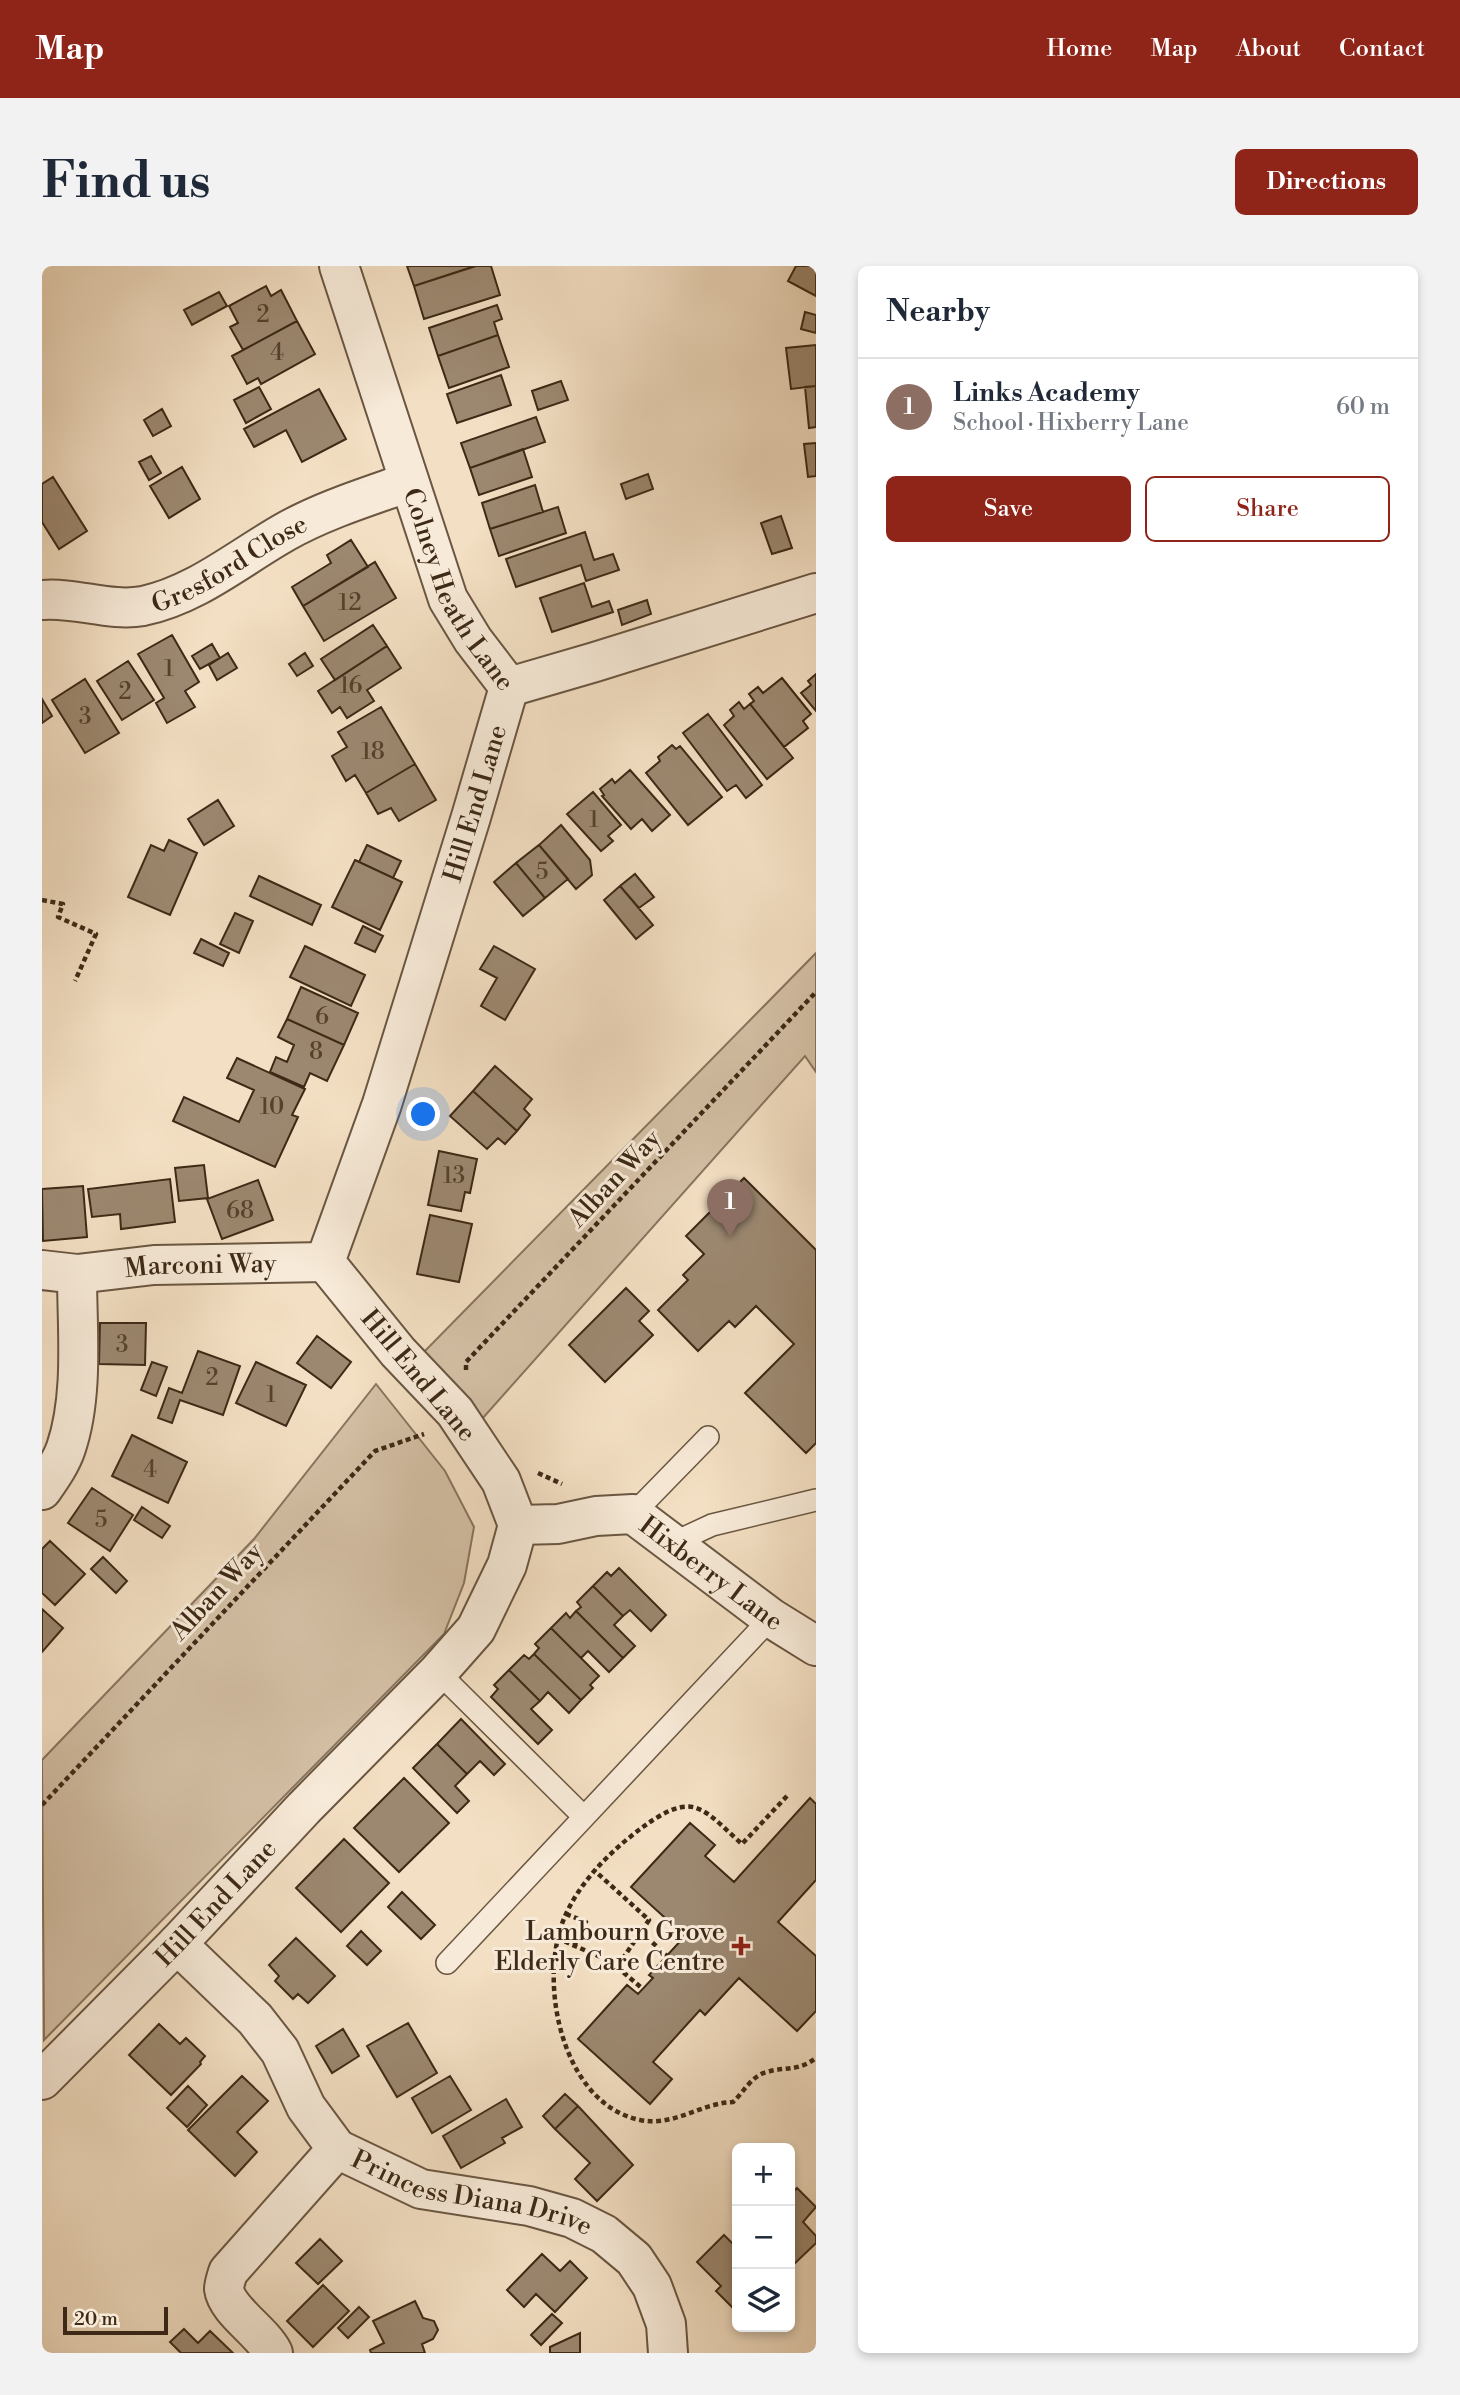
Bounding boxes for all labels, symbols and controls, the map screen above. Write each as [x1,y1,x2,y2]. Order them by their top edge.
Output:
text: Map [35,29,104,70]
text: Home [1047,34,1112,64]
text: Map [1150,34,1198,64]
text: About [1236,34,1301,64]
text: Contact [1339,34,1425,64]
button: Directions [1235,149,1418,215]
text: Find us [42,152,211,213]
text: Nearby [886,293,990,331]
house number: 2 [256,301,270,329]
house number: 4 [270,339,284,367]
text: Links Academy [953,377,1140,409]
text: 1 [903,393,915,421]
text: 60 m [1336,393,1390,421]
text: School · Hixberry Lane [953,409,1189,437]
button: Save [886,476,1131,542]
button: Share [1145,476,1390,542]
street label: Colney Heath Lane [396,484,521,697]
street label: Gresford Close [148,508,313,620]
house number: 12 [338,589,362,617]
house number: 1 [164,655,174,683]
house number: 16 [339,672,363,700]
house number: 2 [118,678,132,706]
house number: 3 [79,703,91,731]
street label: Hill End Lane [437,721,514,886]
house number: 18 [361,738,385,766]
house number: 1 [589,806,599,834]
house number: 5 [536,858,548,886]
house number: 6 [315,1003,329,1031]
house number: 8 [309,1038,323,1066]
house number: 10 [260,1093,284,1121]
your location [406,1097,440,1131]
street label: Alban Way [561,1123,668,1235]
house number: 13 [443,1162,465,1190]
pin: 1 [707,1179,753,1237]
house number: 68 [226,1197,254,1225]
street label: Marconi Way [123,1248,277,1285]
street label: Hill End Lane [354,1303,483,1448]
house number: 3 [116,1331,128,1359]
house number: 2 [205,1364,219,1392]
house number: 1 [266,1381,276,1409]
house number: 4 [143,1456,157,1484]
house number: 5 [95,1506,107,1534]
street label: Hixberry Lane [633,1509,788,1638]
street label: Alban Way [163,1536,270,1648]
street label: Hill End Lane [149,1833,283,1974]
place label: Lambourn Grove Elderly Care Centre [494,1916,725,1978]
marker: Lambourn Grove Elderly Care Centre [731,1936,751,1956]
street label: Princess Diana Drive [346,2143,598,2243]
map controls [732,2143,795,2332]
button: + [732,2143,795,2206]
button: − [732,2206,795,2269]
button: layers [732,2269,795,2332]
scale bar [63,2304,168,2336]
text: 20 m [74,2307,118,2331]

